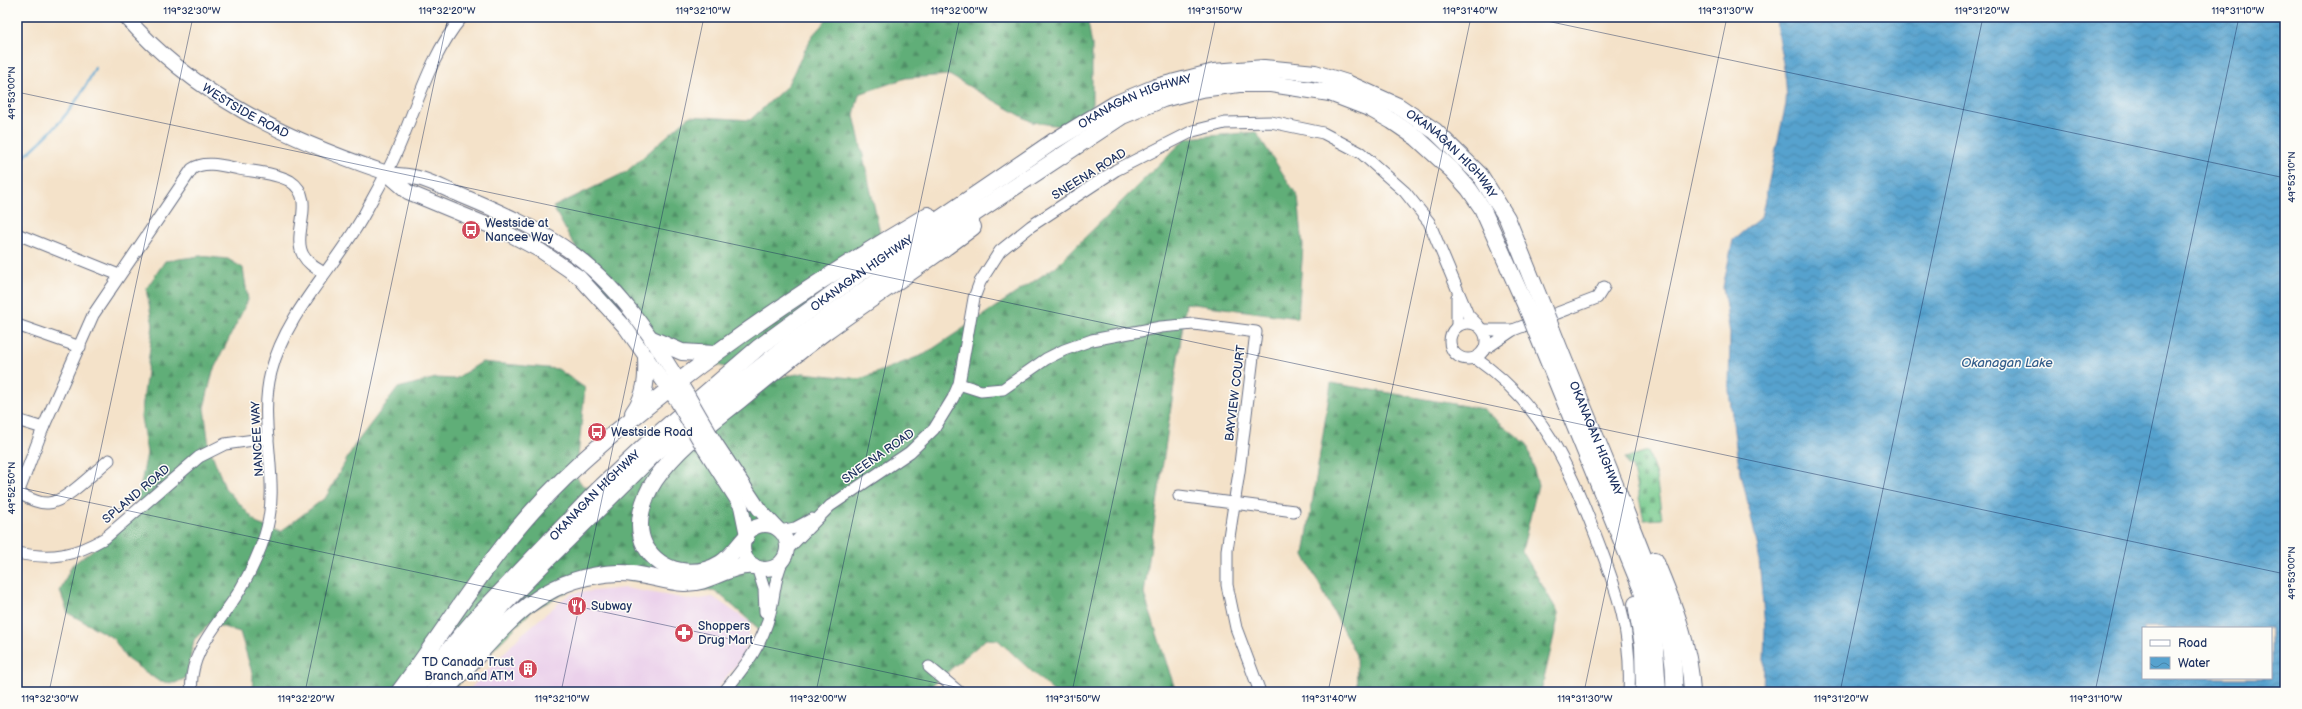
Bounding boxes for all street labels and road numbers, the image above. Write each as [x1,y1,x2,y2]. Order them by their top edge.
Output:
street label: OKANAGAN HIGHWAY [1076,71,1194,133]
street label: WESTSIDE ROAD [199,81,291,142]
street label: OKANAGAN HIGHWAY [1403,106,1500,202]
street label: SNEENA ROAD [1049,145,1130,203]
street label: OKANAGAN HIGHWAY [808,232,917,315]
street label: BAYVIEW COURT [1222,343,1249,442]
street label: OKANAGAN HIGHWAY [1565,379,1626,499]
street label: NANCEE WAY [248,400,267,477]
street label: SNEENA ROAD [839,426,918,487]
street label: OKANAGAN HIGHWAY [547,446,644,544]
street label: SPLAND ROAD [100,462,173,527]

